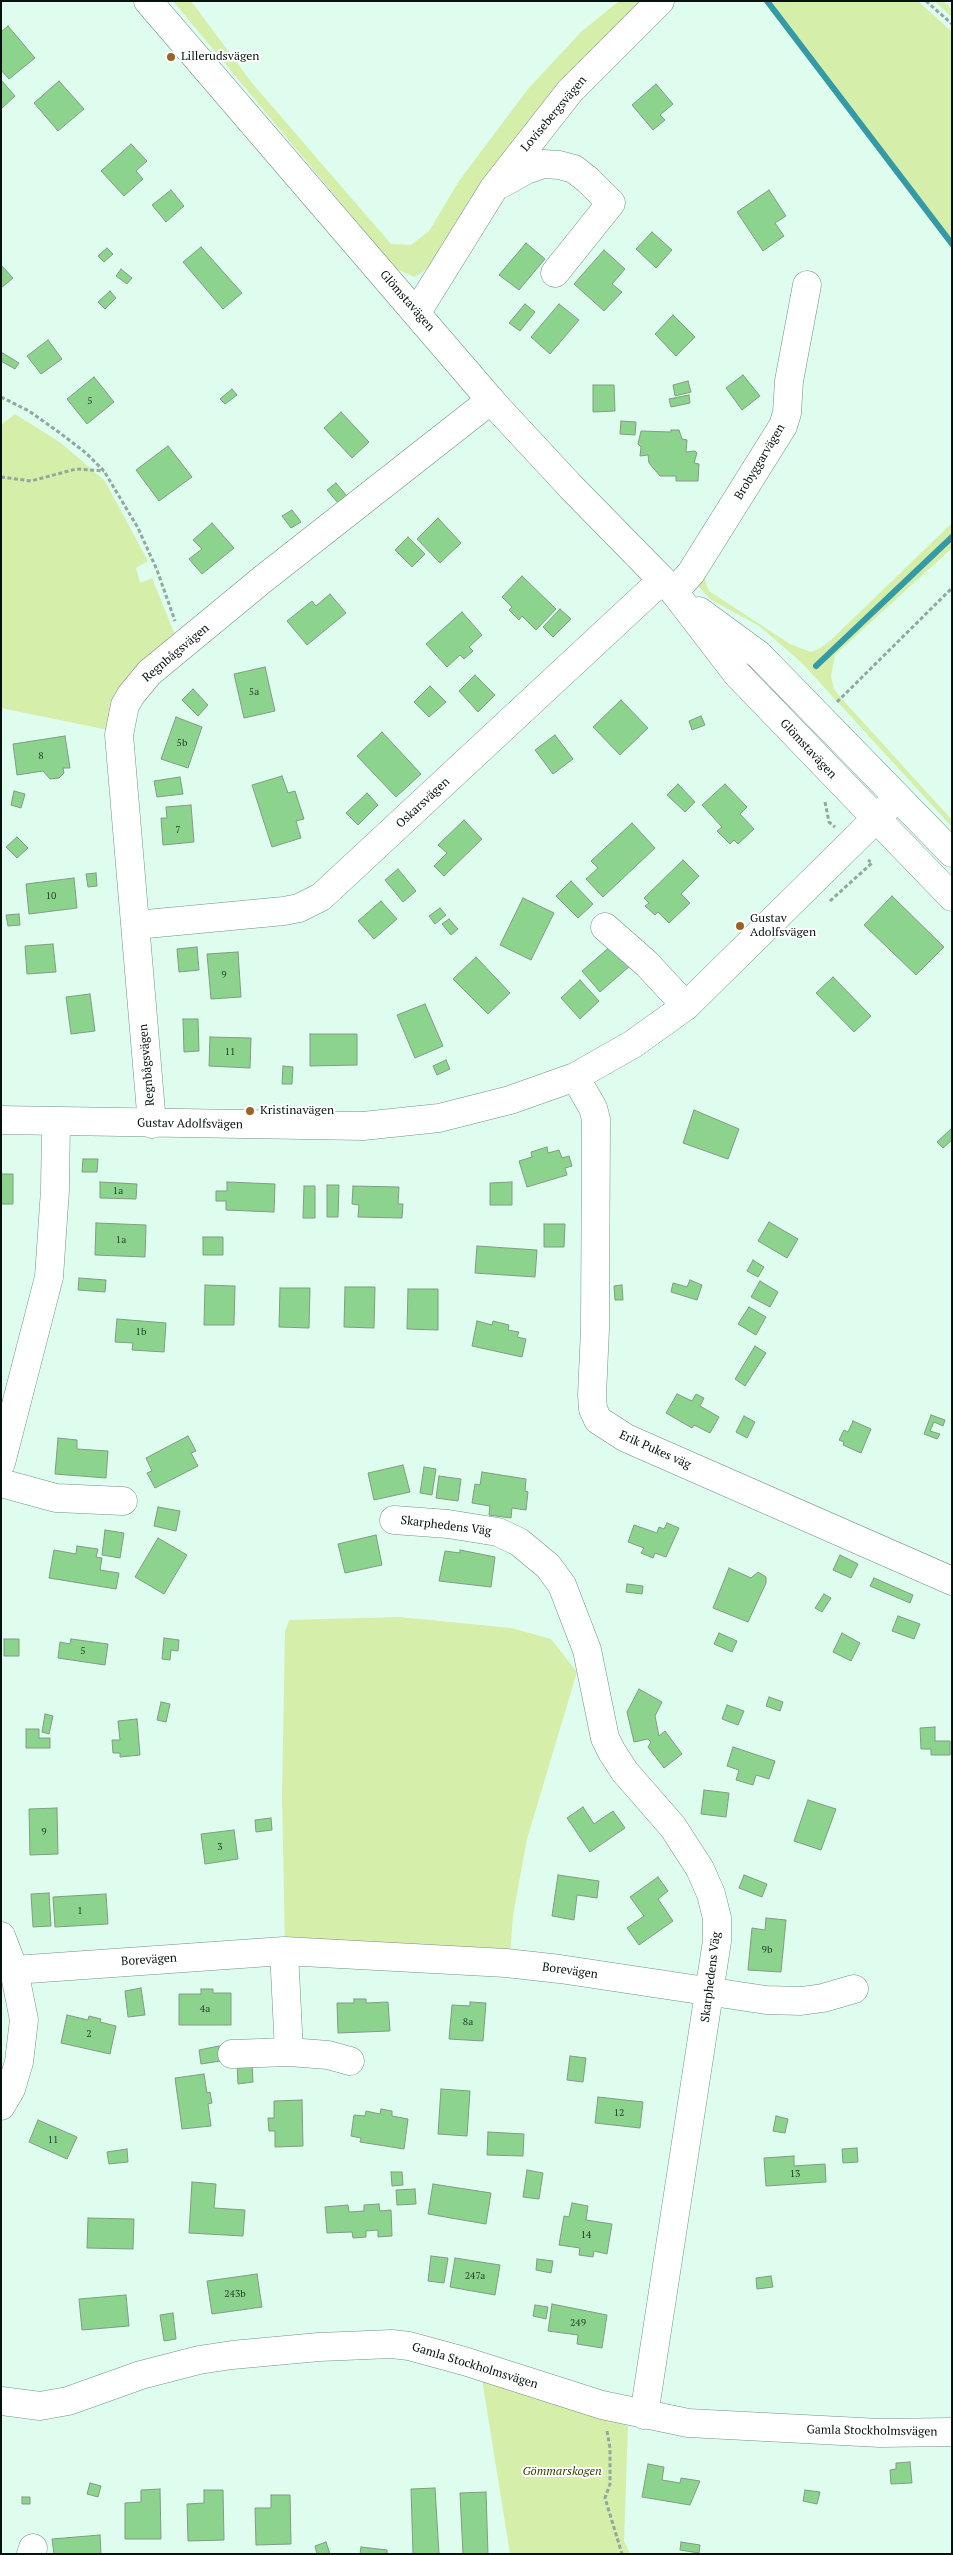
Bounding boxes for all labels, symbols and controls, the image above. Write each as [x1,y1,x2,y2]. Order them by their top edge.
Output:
place label: Lillerudsvägen [181,50,259,64]
marker: Lillerudsvägen [165,51,177,63]
street label: Lovisebergsvägen [518,73,590,155]
street label: Glömstavägen [377,268,437,334]
house number: 5 [87,395,93,407]
street label: Brobyggarvägen [732,421,788,503]
street label: Regnbågsvägen [140,621,212,685]
house number: 5a [249,686,259,698]
street label: Glömstavägen [777,716,839,782]
house number: 5b [177,737,187,749]
house number: 8 [38,750,44,762]
street label: Oskarsvägen [393,775,453,831]
house number: 7 [175,824,181,836]
house number: 10 [46,890,56,902]
place label: Gustav Adolfsvägen [750,912,816,940]
marker: Gustav Adolfsvägen [734,920,746,932]
house number: 9 [221,969,227,981]
street label: Regnbågsvägen [136,1023,158,1107]
house number: 11 [225,1046,235,1058]
place label: Kristinavägen [260,1104,334,1118]
marker: Kristinavägen [244,1105,256,1117]
street label: Gustav Adolfsvägen [137,1116,243,1132]
house number: 1a [113,1185,123,1197]
house number: 1a [116,1234,126,1246]
house number: 1b [136,1326,146,1338]
street label: Erik Pukes väg [617,1428,693,1472]
street label: Skarphedens Väg [400,1513,492,1539]
house number: 5 [80,1645,86,1657]
house number: 9 [41,1826,47,1838]
house number: 3 [217,1841,223,1853]
house number: 1 [77,1905,83,1917]
street label: Skarphedens Väg [698,1931,724,2023]
house number: 9b [762,1944,772,1956]
street label: Borevägen [121,1951,177,1969]
street label: Borevägen [541,1960,599,1982]
house number: 4a [200,2003,210,2015]
house number: 8a [463,2016,473,2028]
house number: 2 [86,2028,92,2040]
house number: 12 [614,2107,624,2119]
house number: 11 [48,2134,58,2146]
house number: 13 [790,2168,800,2180]
house number: 14 [581,2229,591,2241]
house number: 247a [465,2270,485,2282]
house number: 243b [224,2288,246,2300]
house number: 249 [570,2317,586,2329]
street label: Gamla Stockholmsvägen [410,2340,540,2392]
street label: Gamla Stockholmsvägen [806,2423,938,2439]
park label: Gömmarskogen [522,2465,602,2479]

